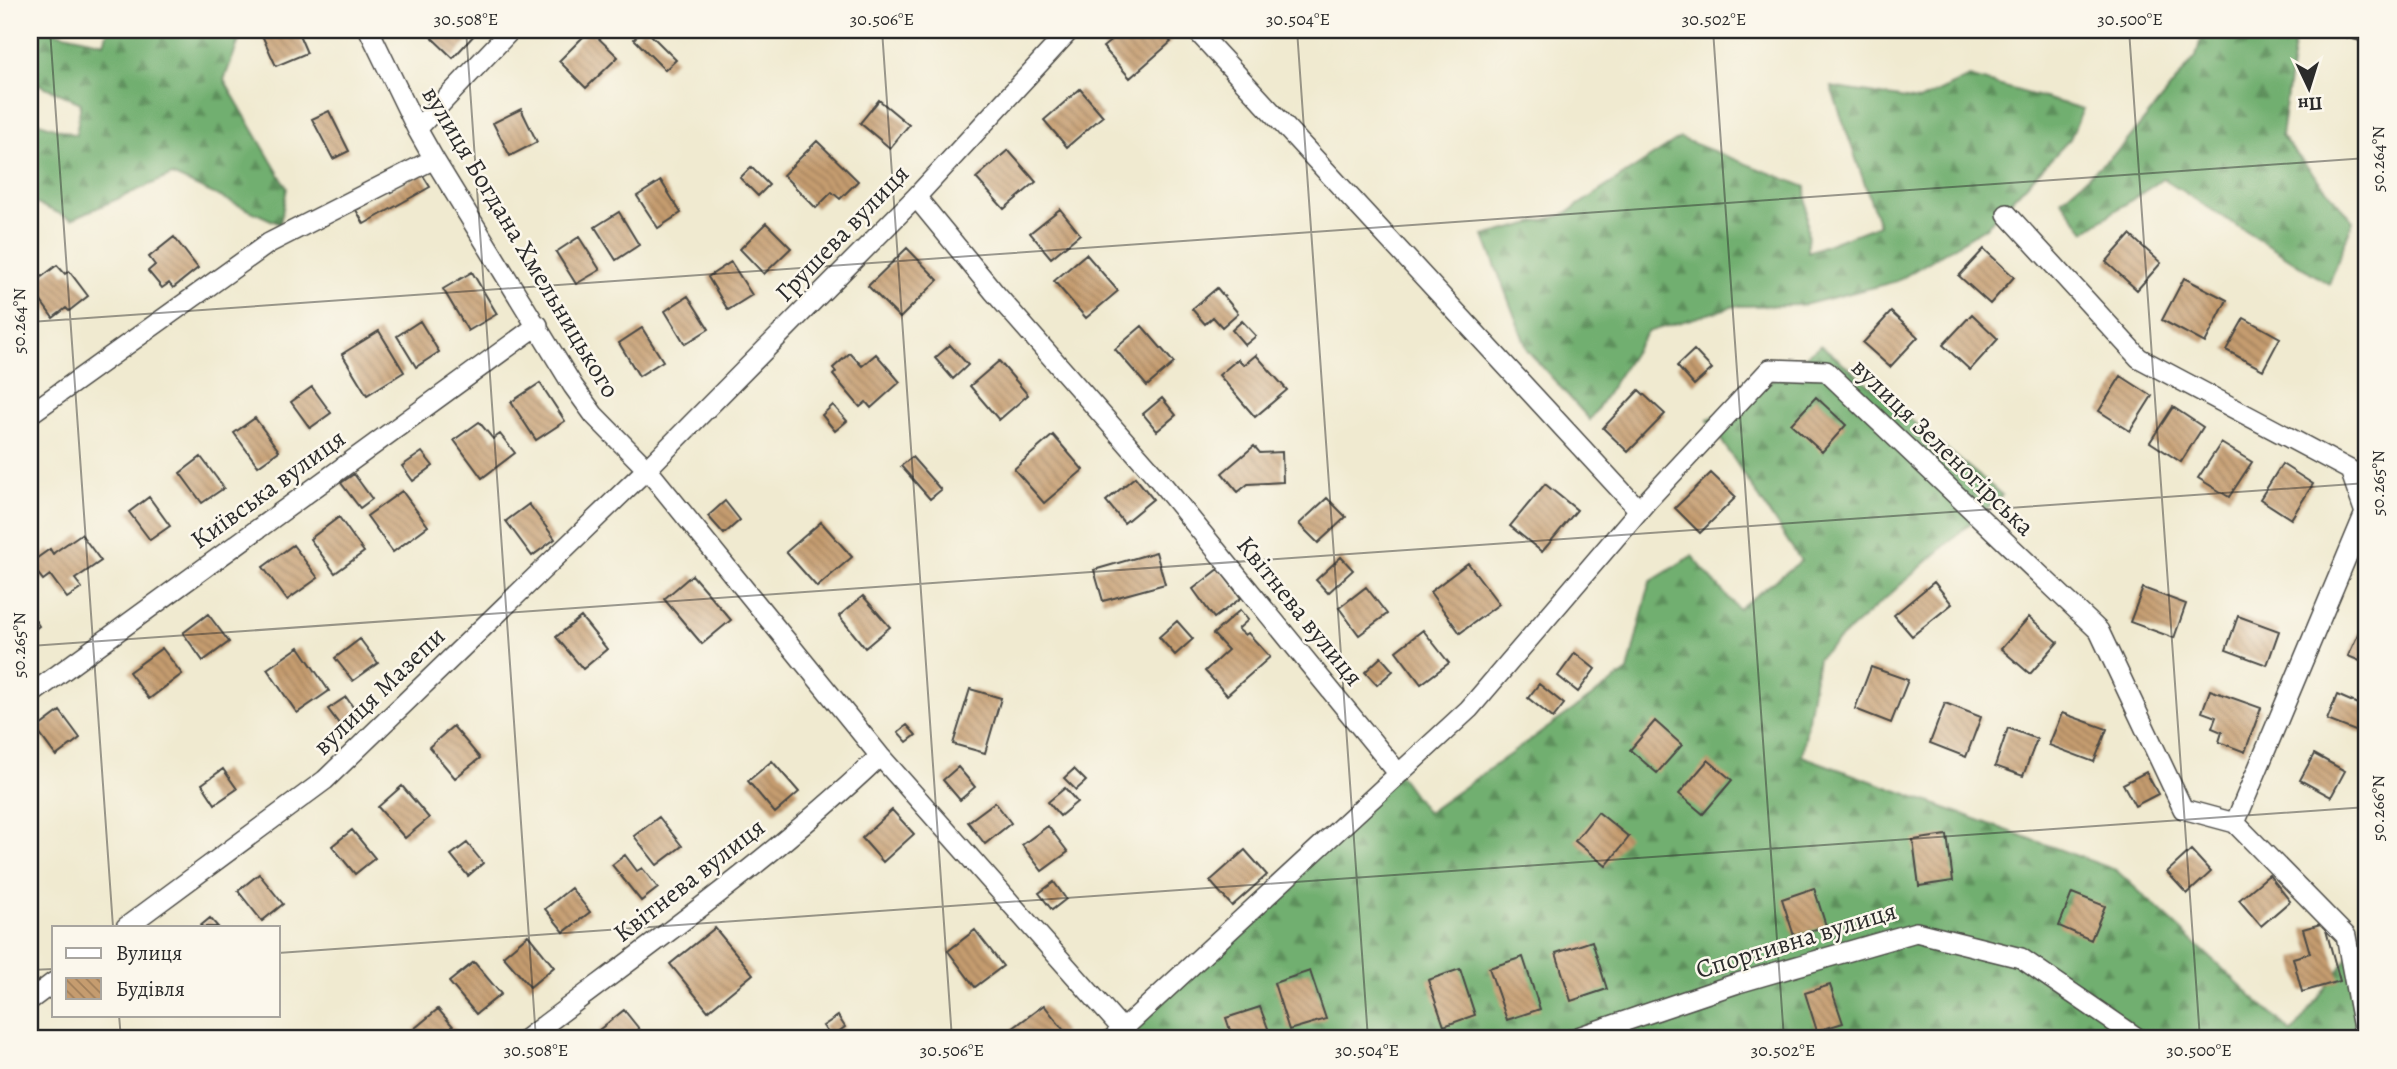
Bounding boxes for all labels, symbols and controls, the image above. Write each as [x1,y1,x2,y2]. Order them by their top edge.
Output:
text: 30.508°E [434,7,498,31]
text: 30.506°E [850,7,914,31]
text: 30.504°E [1266,7,1330,31]
text: 30.502°E [1682,7,1746,31]
text: 30.500°E [2097,7,2163,31]
north arrow [2274,52,2344,122]
street label: вулиця Богдана Хмельницького [414,80,628,404]
text: Пн [2297,90,2323,118]
text: 50.264°N [2366,126,2390,192]
street label: Грушева вулиця [767,157,917,309]
text: 50.264°N [7,288,31,354]
street label: вулиця Зеленогірська [1844,350,2042,544]
street label: Київська вулиця [183,421,353,557]
text: 50.265°N [2366,450,2390,516]
street label: Квітнева вулиця [1229,529,1371,693]
text: 50.265°N [7,612,31,678]
street label: вулиця Мазепи [305,619,453,763]
text: 50.266°N [2366,775,2390,841]
street label: Квітнева вулиця [606,810,772,950]
street label: Спортивна вулиця [1691,893,1901,987]
legend [52,926,280,1016]
text: Вулиця [116,939,182,967]
text: Будівля [116,975,185,1003]
text: 30.508°E [504,1038,568,1062]
text: 30.506°E [920,1038,984,1062]
text: 30.504°E [1335,1038,1399,1062]
text: 30.502°E [1751,1038,1815,1062]
text: 30.500°E [2166,1038,2232,1062]

